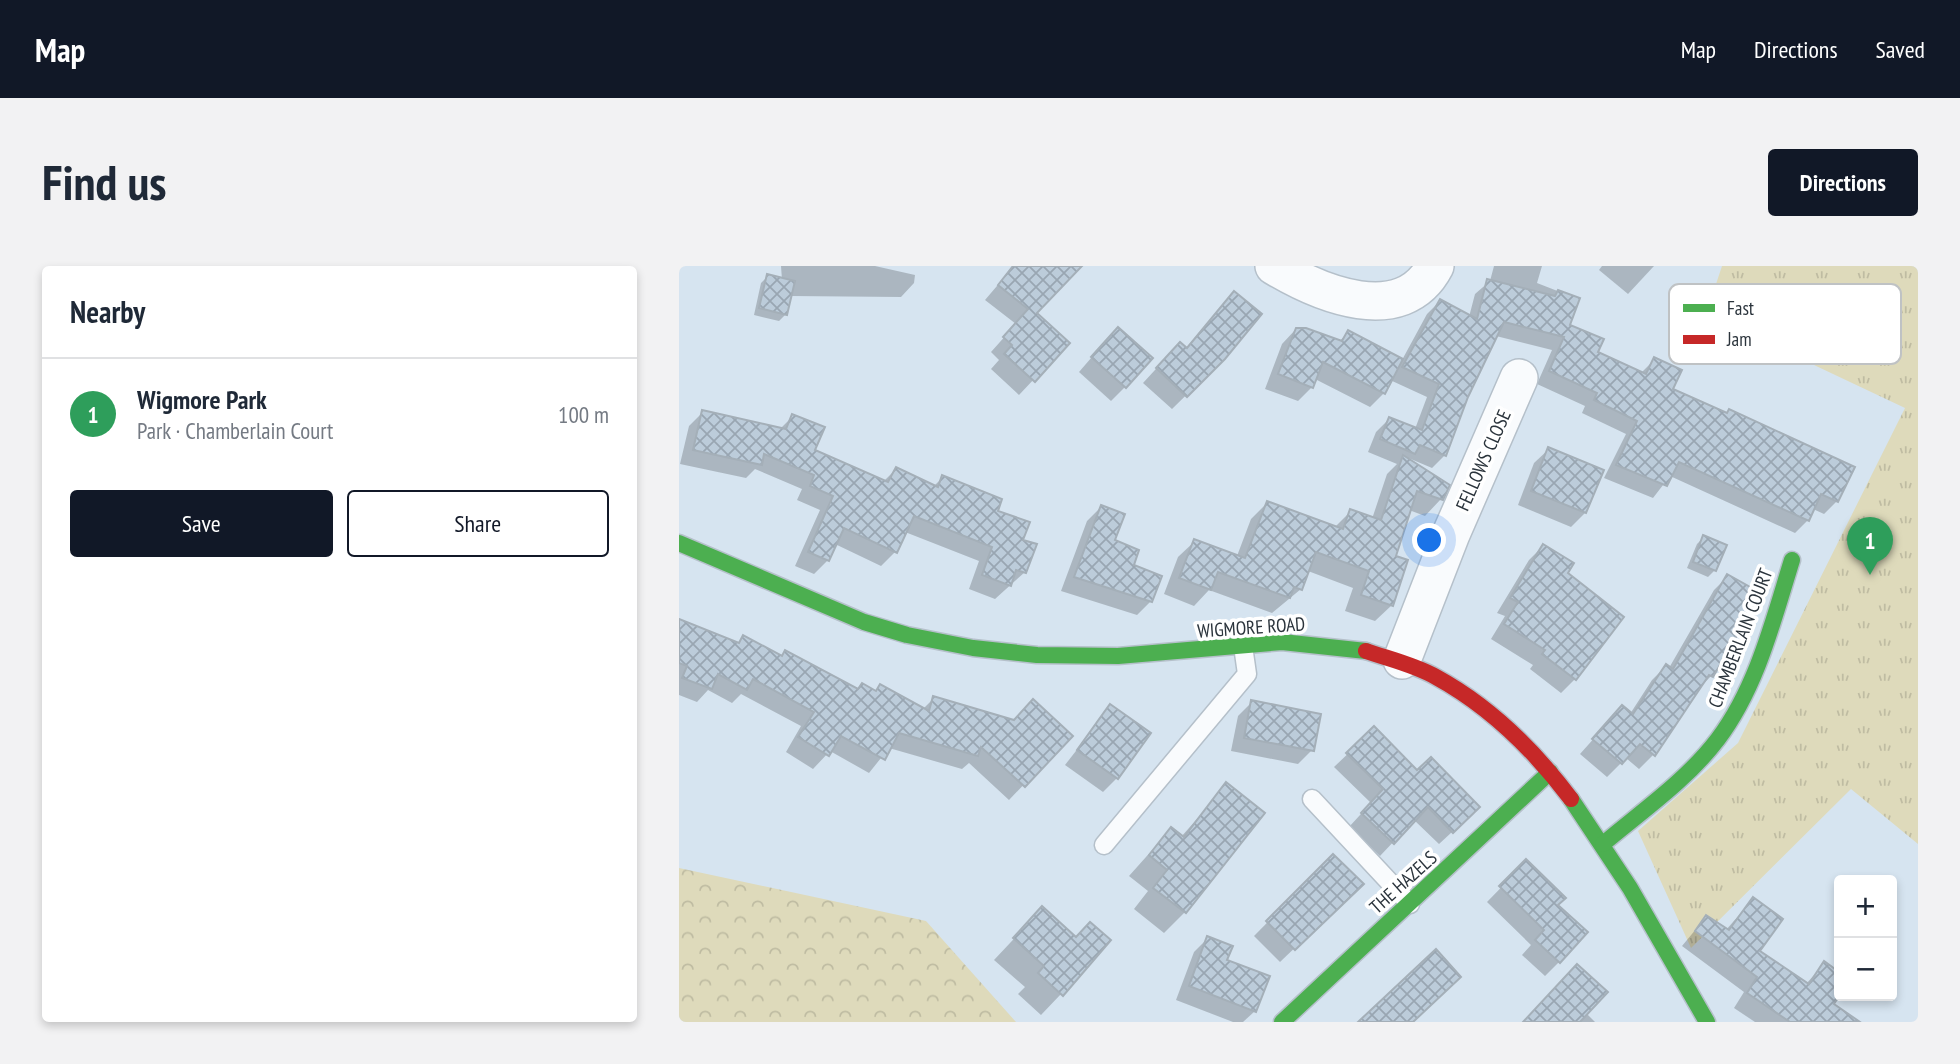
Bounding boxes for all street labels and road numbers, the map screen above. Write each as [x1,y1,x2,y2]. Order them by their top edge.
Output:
street label: FELLOWS CLOSE [1450,406,1516,514]
street label: CHAMBERLAIN COURT [1702,565,1778,711]
street label: WIGMORE ROAD [1196,611,1306,643]
street label: THE HAZELS [1364,846,1442,918]

